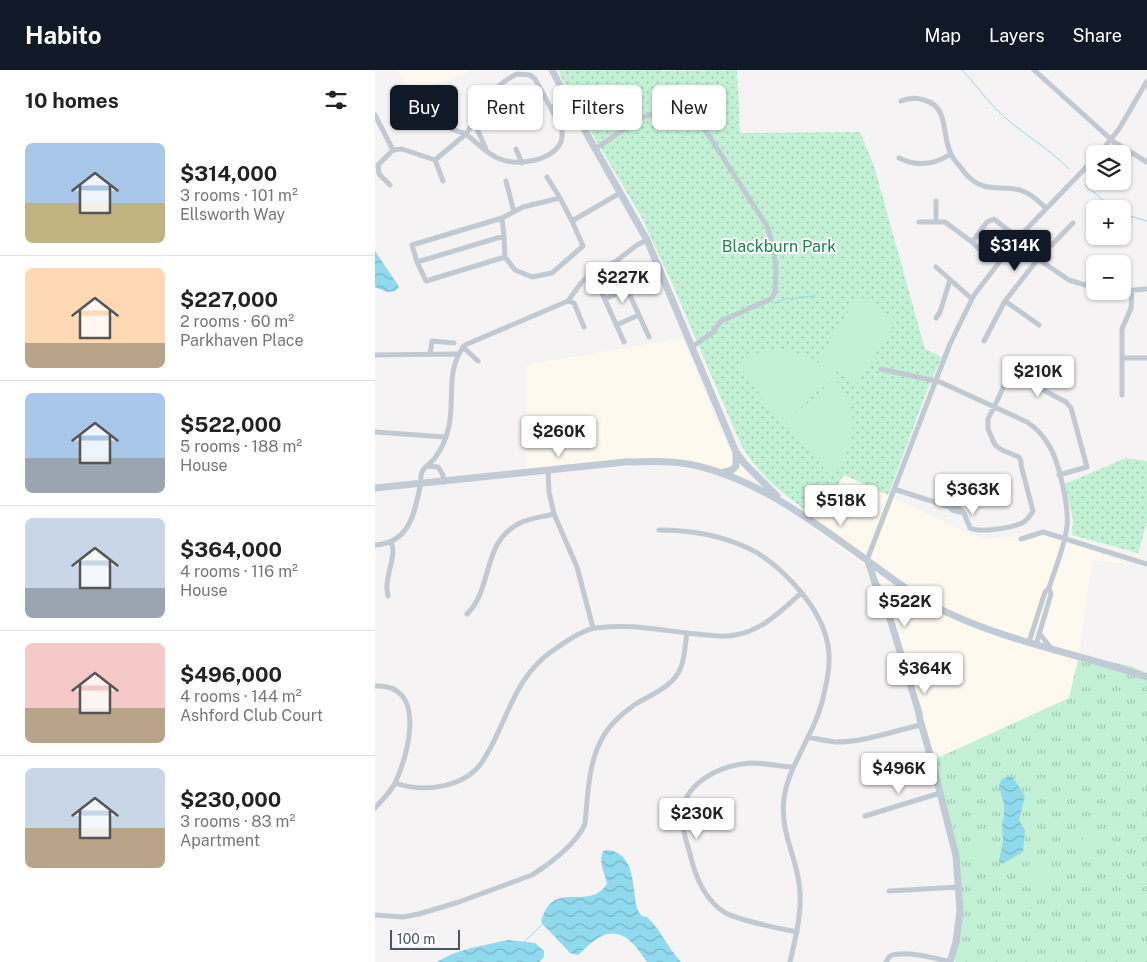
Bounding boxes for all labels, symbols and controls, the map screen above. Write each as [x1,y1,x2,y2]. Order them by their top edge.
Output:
text: Habito [25,21,101,49]
text: Map [925,25,961,46]
text: Layers [989,25,1045,46]
text: Share [1073,25,1122,46]
chip: Buy [390,85,458,130]
chip: Rent [468,85,543,130]
chip: Filters [553,85,642,130]
chip: New [652,85,726,130]
icon: filters [322,86,350,114]
text: 10 homes [25,88,119,113]
map controls [1086,145,1131,300]
button: layers [1086,145,1131,190]
text: $314,000 [180,161,277,186]
icon: home [65,163,125,223]
text: 3 rooms · 101 m² [180,186,298,205]
button: + [1086,200,1131,245]
text: Ellsworth Way [180,205,285,224]
pin: $314K [980,230,1050,272]
text: $314K [990,236,1040,255]
park label: Blackburn Park [722,237,836,256]
button: − [1086,255,1131,300]
pin: $227K [588,262,658,304]
text: $227K [597,268,649,287]
text: $227,000 [180,287,278,312]
icon: home [65,288,125,348]
text: 2 rooms · 60 m² [180,312,294,331]
text: Parkhaven Place [180,331,304,350]
pin: $210K [1003,356,1073,398]
text: $210K [1013,362,1063,381]
text: $522,000 [180,412,281,437]
icon: home [65,413,125,473]
pin: $260K [524,416,594,458]
text: $260K [532,422,586,441]
text: 5 rooms · 188 m² [180,437,302,456]
text: House [180,456,228,475]
pin: $363K [938,474,1008,516]
text: $363K [946,480,1000,499]
pin: $518K [806,484,876,527]
text: $518K [816,491,866,510]
text: $364,000 [180,537,282,562]
icon: home [65,538,125,598]
text: 4 rooms · 116 m² [180,562,298,581]
text: House [180,581,228,600]
pin: $522K [870,586,940,628]
text: $522K [878,592,932,611]
pin: $364K [890,652,960,695]
text: $364K [898,659,952,678]
text: $496,000 [180,662,282,687]
icon: home [65,663,125,723]
text: 4 rooms · 144 m² [180,687,302,706]
text: Ashford Club Court [180,706,323,725]
pin: $496K [864,752,934,795]
text: $496K [872,759,926,778]
text: $230,000 [180,787,281,812]
icon: home [65,788,125,848]
pin: $230K [662,798,732,840]
text: $230K [670,804,724,823]
text: 3 rooms · 83 m² [180,812,295,831]
text: Apartment [180,831,260,850]
scale bar [390,927,460,950]
text: 100 m [397,931,435,947]

